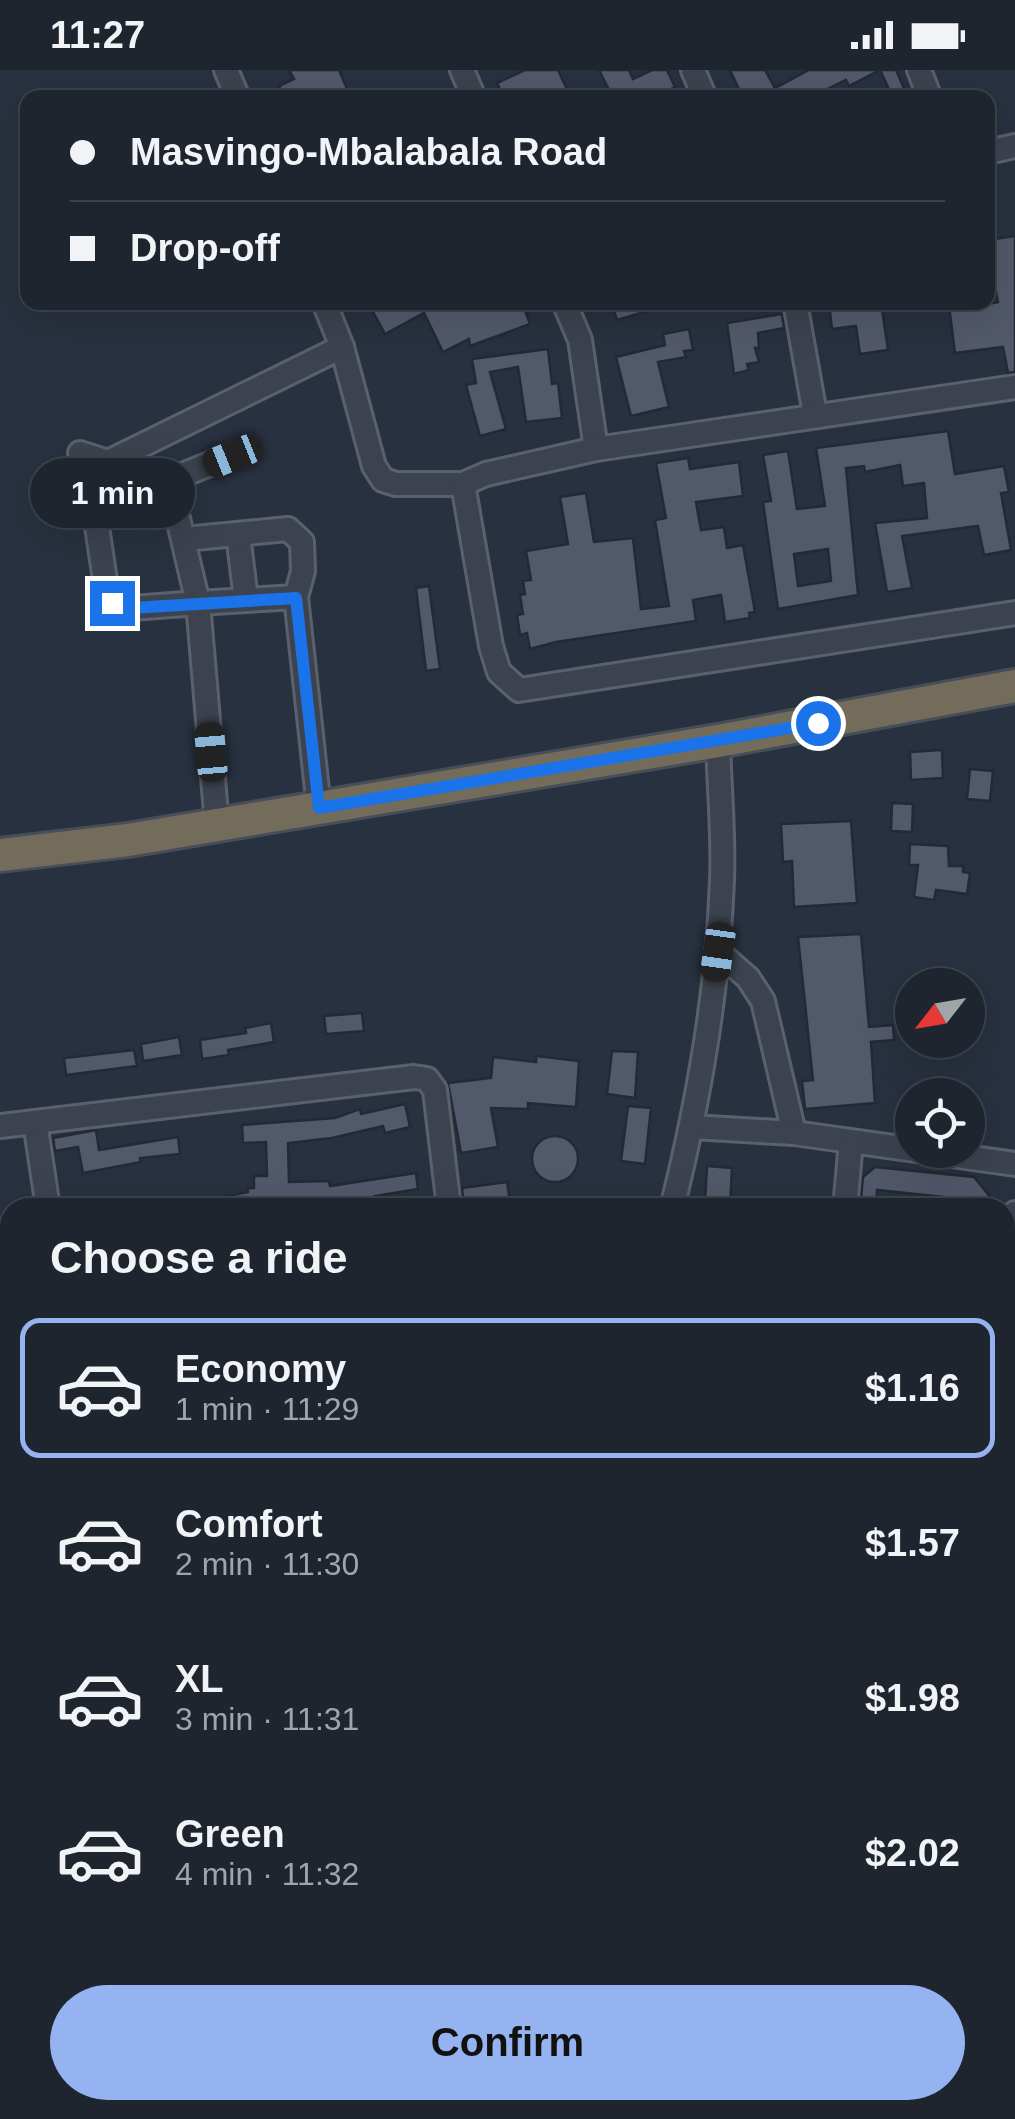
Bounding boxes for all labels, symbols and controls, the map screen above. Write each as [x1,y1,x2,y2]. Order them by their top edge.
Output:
text: 11:27 [50,14,145,56]
text: Masvingo-Mbalabala Road [130,131,607,173]
text: Drop-off [130,227,280,269]
car [199,431,265,481]
callout: 1 min [29,458,194,528]
text: 1 min [71,475,154,511]
route end [90,581,135,626]
route start [796,701,841,746]
car [193,721,229,783]
car [699,920,737,984]
north arrow [895,968,985,1058]
map controls [895,968,985,1168]
button: locate [895,1078,985,1168]
text: Choose a ride [50,1232,348,1283]
icon: car [55,1343,145,1433]
text: Economy [175,1348,346,1390]
text: $1.16 [865,1367,960,1409]
text: 1 min · 11:29 [175,1391,359,1427]
icon: car [55,1498,145,1588]
text: Comfort [175,1503,323,1545]
text: $1.57 [865,1522,960,1564]
text: 2 min · 11:30 [175,1546,359,1582]
icon: car [55,1653,145,1743]
text: XL [175,1658,224,1700]
text: $1.98 [865,1677,960,1719]
text: 3 min · 11:31 [175,1701,359,1737]
icon: car [55,1808,145,1898]
text: Green [175,1813,285,1855]
text: $2.02 [865,1832,960,1874]
text: 4 min · 11:32 [175,1856,359,1892]
button: Confirm [50,1985,965,2100]

